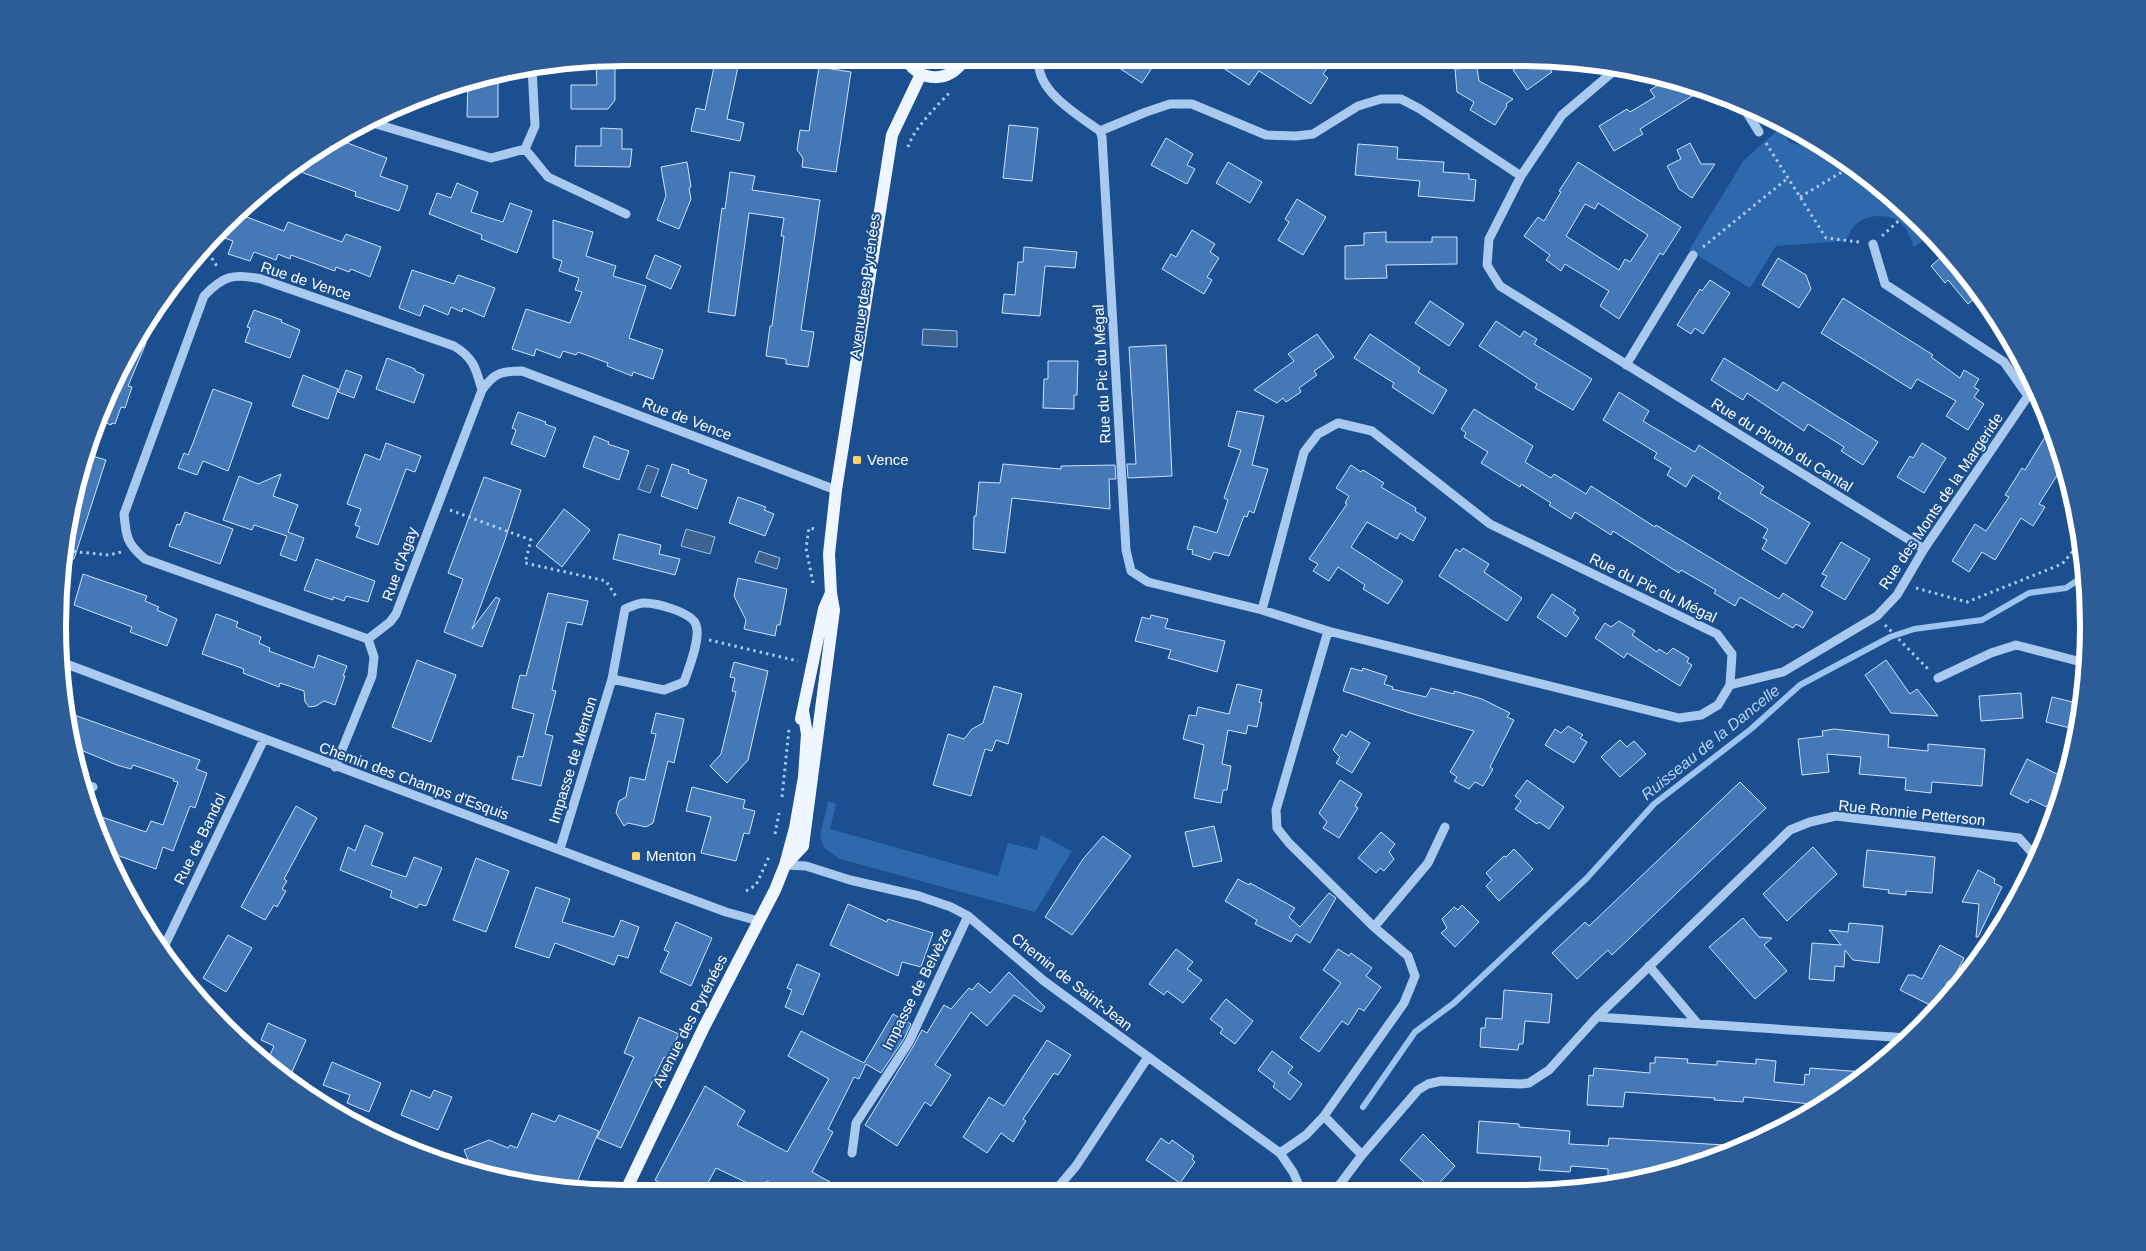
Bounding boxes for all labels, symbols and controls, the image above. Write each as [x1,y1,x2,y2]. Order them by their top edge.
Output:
street label: Avenue des Pyrénées [846,212,883,360]
street label: Rue de Vence [259,258,354,303]
street label: Rue du Pic du Mégal [1089,304,1114,444]
street label: Rue de Vence [640,394,734,443]
street label: Rue du Plomb du Cantal [1708,394,1856,495]
street label: Rue des Monts de la Margeride [1875,409,2006,592]
place label: Vence [867,451,909,468]
marker: Vence [851,454,863,466]
street label: Rue d'Agay [378,524,421,603]
street label: Rue du Pic du Mégal [1587,549,1720,626]
water label: Ruisseau de la Dancelle [1638,681,1783,803]
street label: Impasse de Menton [545,694,600,825]
street label: Chemin des Champs d'Esquis [317,738,511,823]
street label: Rue de Bandol [170,790,229,887]
street label: Rue Ronnie Petterson [1838,796,1986,829]
place label: Menton [646,847,696,864]
marker: Menton [630,850,642,862]
street label: Impasse de Belvèze [878,925,955,1053]
street label: Chemin de Saint-Jean [1009,929,1136,1034]
street label: Avenue des Pyrénées [649,952,730,1090]

